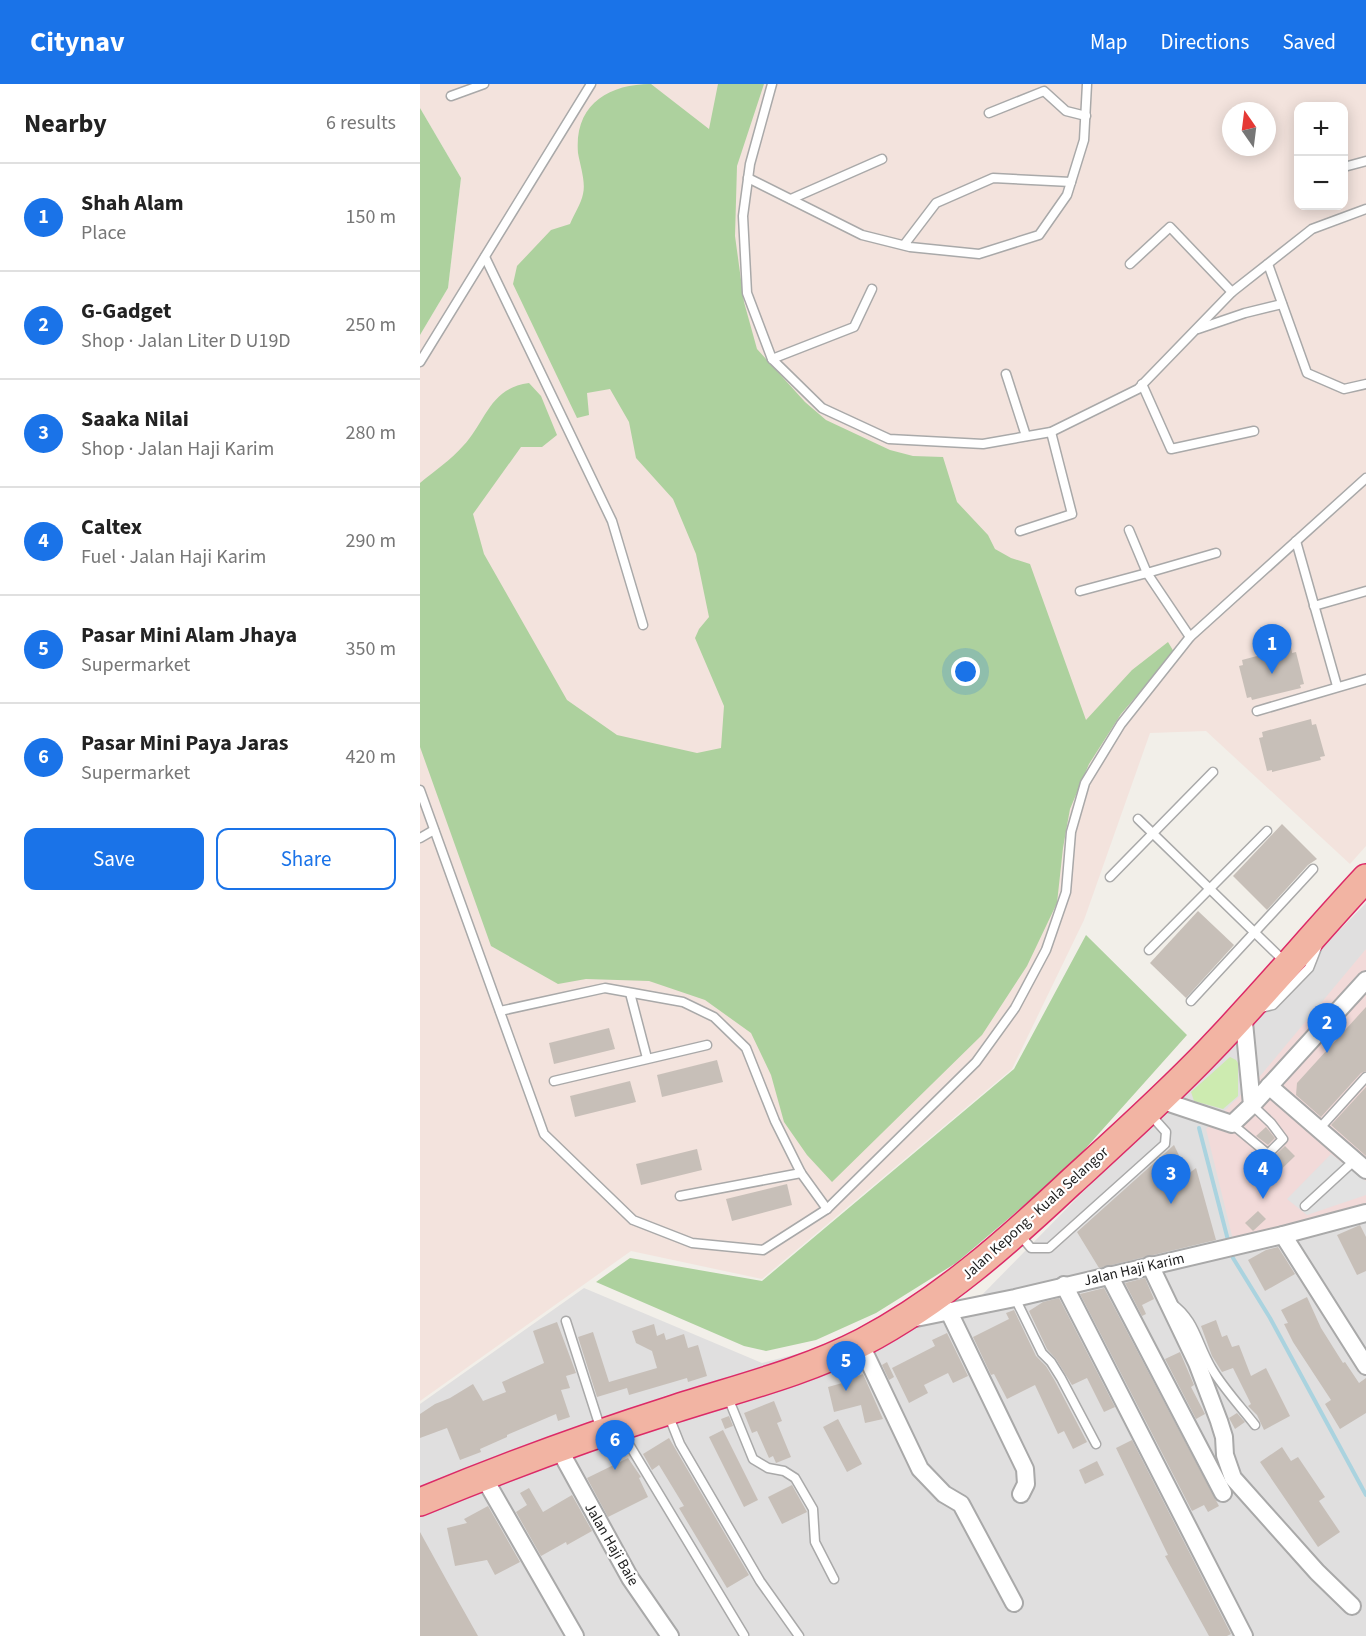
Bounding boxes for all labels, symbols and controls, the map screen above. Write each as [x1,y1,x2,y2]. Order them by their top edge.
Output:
text: Citynav [30,22,125,62]
text: Map [1090,27,1128,57]
text: Directions [1161,27,1249,57]
text: Saved [1282,27,1336,57]
north arrow [1222,102,1276,156]
map controls [1294,102,1348,210]
button: + [1294,102,1348,156]
text: Nearby [24,105,107,142]
text: 6 results [326,109,396,137]
button: − [1294,156,1348,210]
text: Shah Alam [81,187,184,219]
text: 1 [38,203,49,231]
text: 150 m [346,203,396,231]
text: Place [81,219,126,247]
text: G-Gadget [81,295,172,327]
text: 2 [38,311,49,339]
text: 250 m [346,311,396,339]
text: Shop · Jalan Liter D U19D [81,327,291,355]
text: Saaka Nilai [81,403,189,435]
text: 3 [38,419,49,447]
text: 280 m [346,419,396,447]
text: Shop · Jalan Haji Karim [81,435,274,463]
text: Caltex [81,511,142,543]
text: 4 [38,527,49,555]
text: 290 m [346,527,396,555]
text: Fuel · Jalan Haji Karim [81,543,266,571]
text: Pasar Mini Alam Jhaya [81,619,297,651]
pin: 1 [1252,624,1292,674]
text: 5 [38,635,49,663]
text: 350 m [346,635,396,663]
text: Supermarket [81,651,190,679]
your location [951,657,980,686]
text: Pasar Mini Paya Jaras [81,727,289,759]
text: 6 [38,743,49,771]
text: 420 m [346,743,396,771]
text: Supermarket [81,759,190,787]
button: Save [24,828,204,890]
button: Share [216,828,396,890]
pin: 2 [1308,1004,1346,1053]
street label: Jalan Kepong - Kuala Selangor [958,1141,1114,1285]
pin: 4 [1244,1150,1282,1199]
pin: 3 [1152,1154,1191,1204]
street label: Jalan Haji Karim [1082,1248,1186,1291]
pin: 5 [826,1342,866,1391]
pin: 6 [596,1420,634,1470]
street label: Jalan Haji Baie [579,1499,644,1590]

